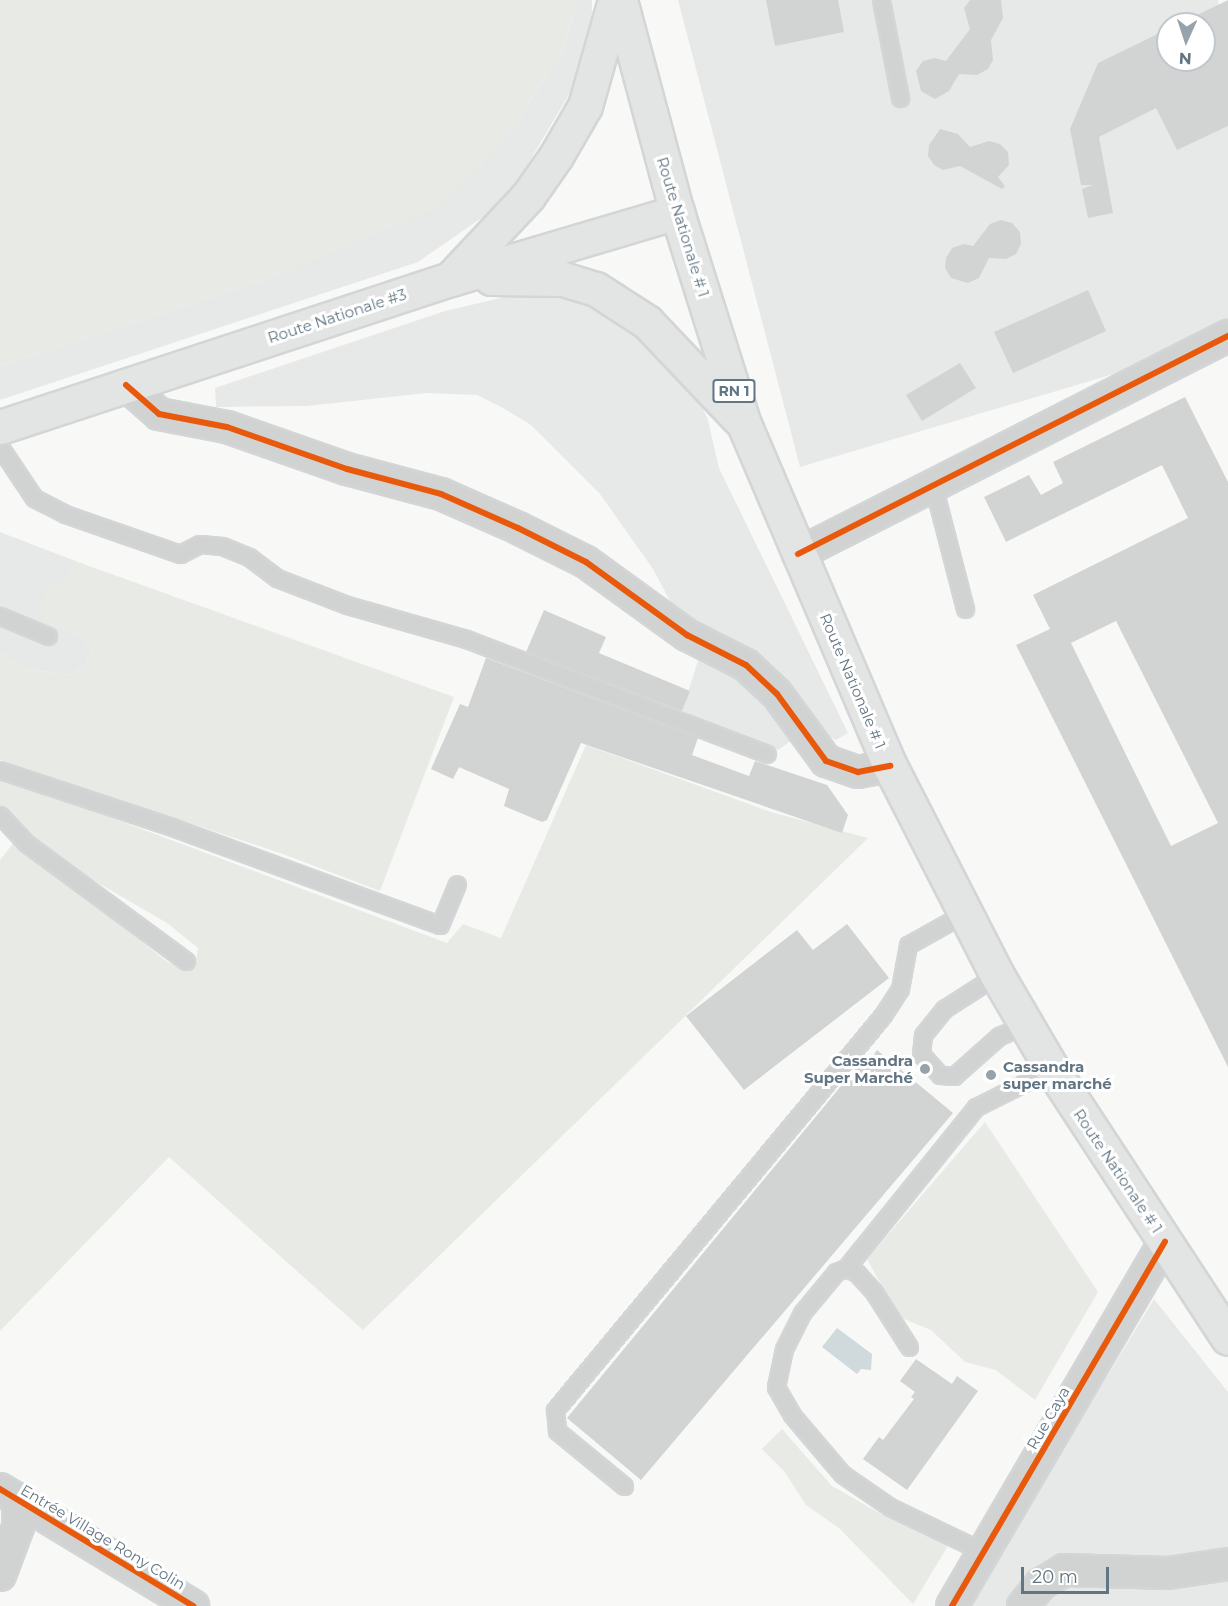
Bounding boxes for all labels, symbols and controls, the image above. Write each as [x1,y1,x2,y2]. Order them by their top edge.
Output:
north arrow [1156,12,1216,72]
text: N [1178,49,1192,68]
street label: Route Nationale # 1 [653,155,713,299]
street label: Route Nationale #3 [265,285,409,347]
road number: RN 1 [712,380,756,402]
street label: Route Nationale # 1 [816,611,890,751]
place label: Cassandra Super Marché [804,1051,913,1086]
place label: Cassandra super marché [1003,1057,1112,1092]
marker: Cassandra Super Marché [918,1062,932,1076]
marker: Cassandra super marché [984,1068,998,1082]
street label: Route Nationale # 1 [1070,1106,1166,1236]
street label: Rue Caya [1023,1383,1073,1453]
street label: Entrée Village Rony Colin [18,1481,188,1593]
scale bar [1024,1555,1112,1593]
text: 20 m [1032,1566,1078,1588]

